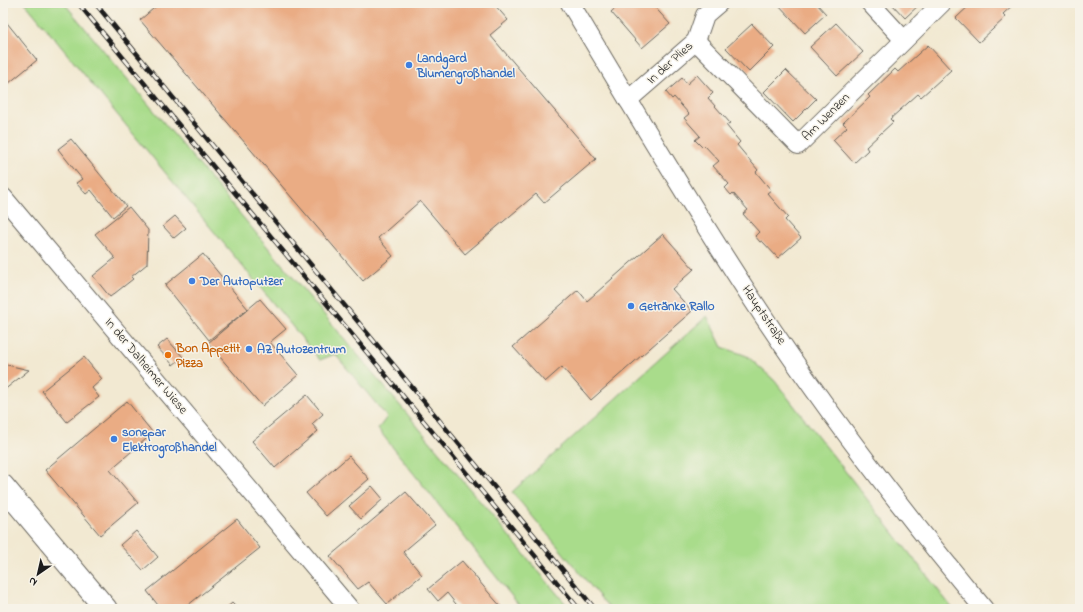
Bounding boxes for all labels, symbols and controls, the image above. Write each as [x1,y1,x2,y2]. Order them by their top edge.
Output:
street label: In der Plies [643,37,698,89]
place label: Landgard Blumengroßhandel [416,49,515,85]
marker: Landgard Blumengroßhandel [404,60,414,70]
street label: Am Wenzen [798,89,854,145]
place label: Der Autoputzer [199,272,284,291]
marker: Der Autoputzer [187,276,197,286]
street label: Hauptstraße [737,281,791,349]
place label: Getränke Rallo [639,297,715,316]
marker: Getränke Rallo [626,301,636,311]
street label: In der Dalheimer Wiese [100,314,192,418]
place label: Bon Appetit Pizza [175,339,241,373]
place label: AZ Autozentrum [257,340,346,359]
marker: AZ Autozentrum [244,344,254,354]
marker: Bon Appetit Pizza [163,350,173,360]
place label: sonepar Elektrogroßhandel [122,423,217,459]
marker: sonepar Elektrogroßhandel [109,434,119,444]
north arrow [18,554,58,594]
text: N [25,573,41,590]

